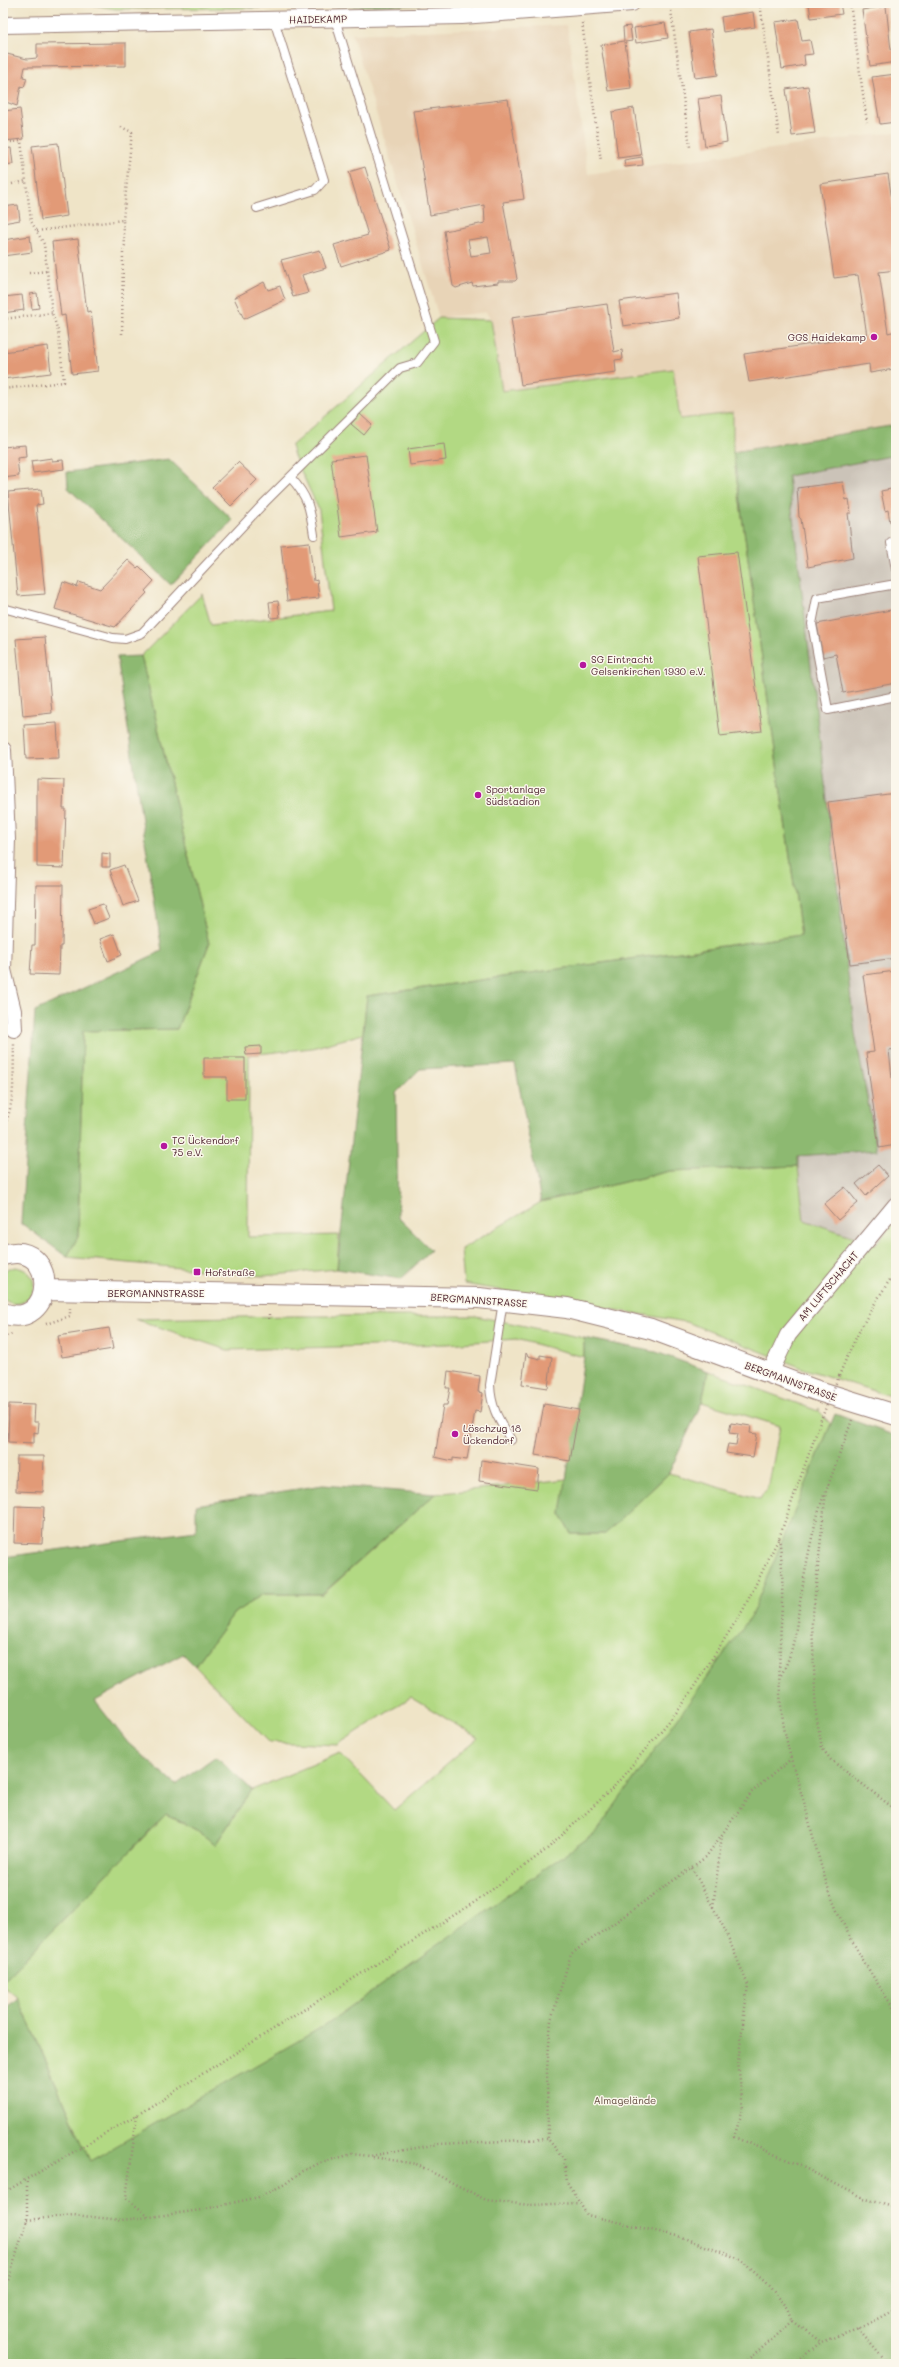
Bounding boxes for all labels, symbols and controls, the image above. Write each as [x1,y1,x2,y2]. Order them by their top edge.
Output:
street label: HAIDEKAMP [289,11,347,27]
place label: GGS Haidekamp [788,330,866,344]
marker: GGS Haidekamp [869,332,879,342]
place label: SG Eintracht Gelsenkirchen 1930 e.V. [591,652,706,678]
marker: SG Eintracht Gelsenkirchen 1930 e.V. [578,660,588,670]
place label: Sportanlage Südstadion [486,782,546,808]
marker: Sportanlage Südstadion [473,790,483,800]
place label: TC Ückendorf 75 e.V. [172,1133,240,1159]
marker: TC Ückendorf 75 e.V. [159,1141,169,1151]
street label: AM LUFTSCHACHT [795,1248,862,1324]
place label: Hofstraße [205,1265,255,1279]
marker: Hofstraße [192,1267,202,1277]
street label: BERGMANNSTRASSE [108,1286,205,1300]
street label: BERGMANNSTRASSE [430,1290,528,1310]
street label: BERGMANNSTRASSE [743,1358,839,1404]
place label: Löschzug 18 Ückendorf [463,1421,521,1447]
marker: Löschzug 18 Ückendorf [450,1429,460,1439]
park label: Almagelände [594,2093,656,2107]

